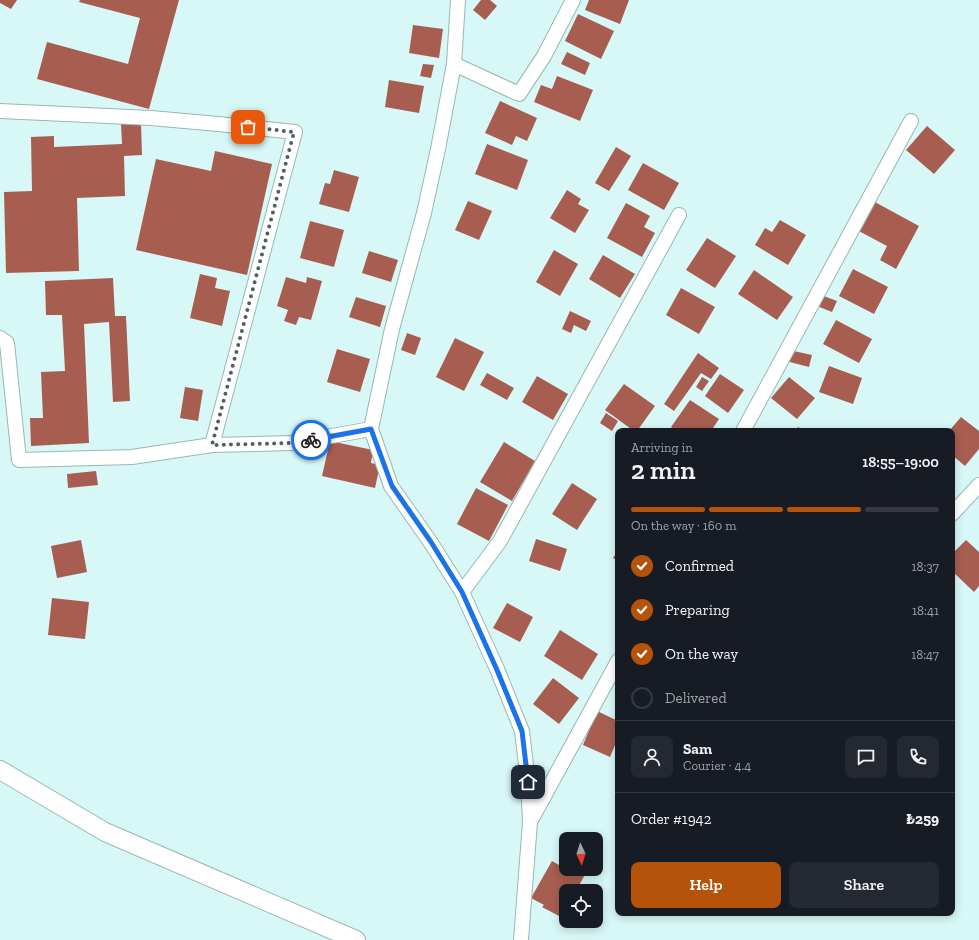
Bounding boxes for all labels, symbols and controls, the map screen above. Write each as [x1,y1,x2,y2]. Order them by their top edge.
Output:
pin [231,110,265,144]
icon: bag [237,116,259,138]
courier [291,420,331,460]
icon: bike [300,429,322,451]
text: Arriving in [631,440,693,455]
text: 18:55–19:00 [862,453,939,471]
text: 2 min [631,454,695,486]
text: On the way · 160 m [631,518,736,533]
icon: check [631,555,653,577]
text: Confirmed [665,557,734,575]
text: 18:37 [912,559,939,574]
icon: check [631,599,653,621]
text: Preparing [665,601,730,619]
text: 18:41 [912,603,939,618]
icon: check [631,643,653,665]
text: On the way [665,645,738,663]
text: 18:47 [911,647,939,662]
text: Delivered [665,689,727,707]
button: person [631,736,673,778]
button: chat [845,736,887,778]
button: phone [897,736,939,778]
text: Sam [683,740,712,758]
text: Courier · 4.4 [683,758,751,773]
pin [511,765,545,799]
icon: home [517,771,539,793]
text: Order #1942 [631,810,711,828]
text: ₺259 [906,810,939,828]
north arrow [559,832,603,876]
map controls [559,832,603,928]
button: Help [631,862,781,908]
button: Share [789,862,939,908]
button: locate [559,884,603,928]

